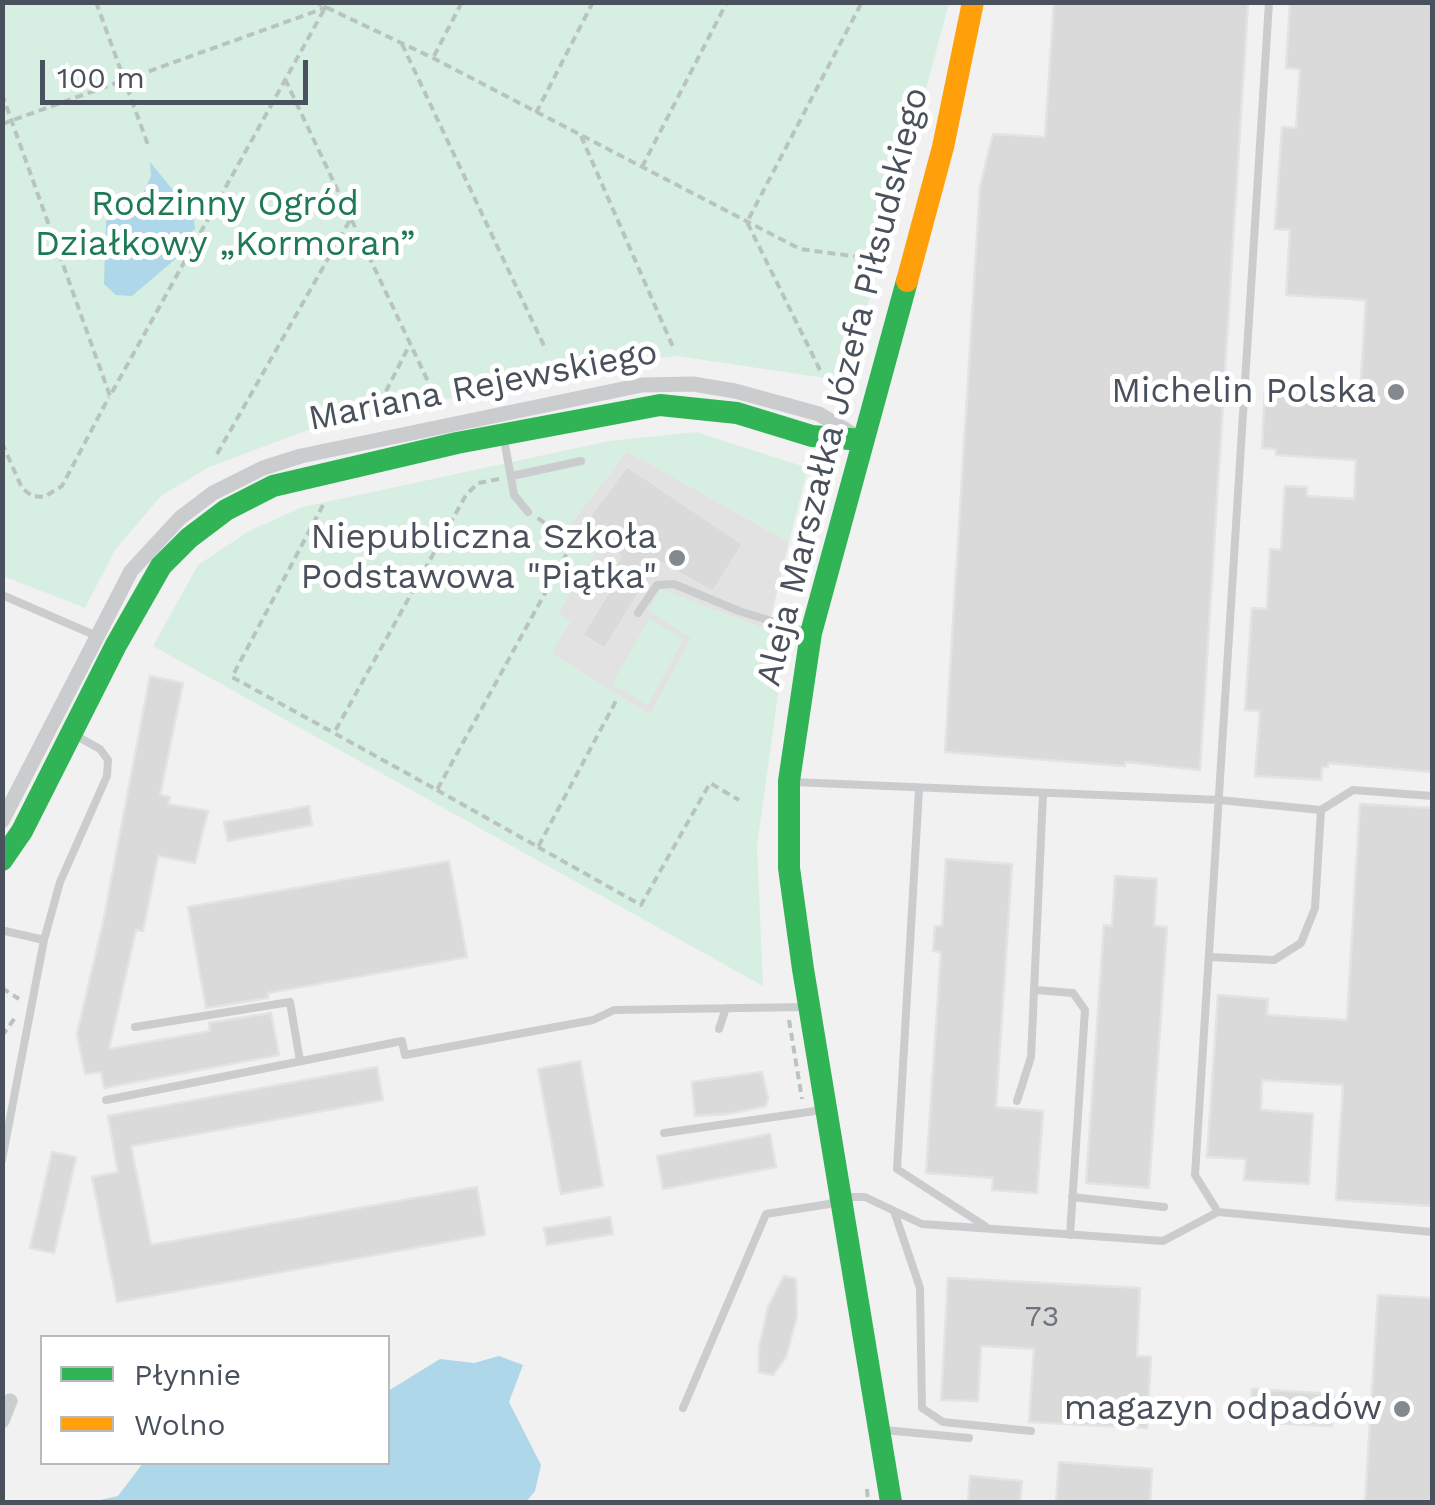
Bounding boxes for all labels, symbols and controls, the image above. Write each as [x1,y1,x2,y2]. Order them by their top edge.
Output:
scale bar [45,40,312,102]
text: 100 m [57,60,145,95]
street label: Aleja Marszałka Józefa Piłsudskiego [748,83,938,691]
park label: Rodzinny Ogród Działkowy „Kormoran” [35,184,415,266]
street label: Mariana Rejewskiego [305,332,661,440]
place label: Michelin Polska [1111,371,1376,413]
marker: Michelin Polska [1385,381,1407,403]
place label: Niepubliczna Szkoła Podstawowa "Piątka" [300,517,657,599]
marker: Niepubliczna Szkoła Podstawowa "Piątka" [666,547,688,569]
house number: 73 [1025,1299,1059,1335]
legend [40,1335,390,1465]
text: Płynnie [134,1357,241,1392]
place label: magazyn odpadów [1064,1388,1382,1430]
marker: magazyn odpadów [1391,1398,1413,1420]
text: Wolno [134,1407,226,1442]

